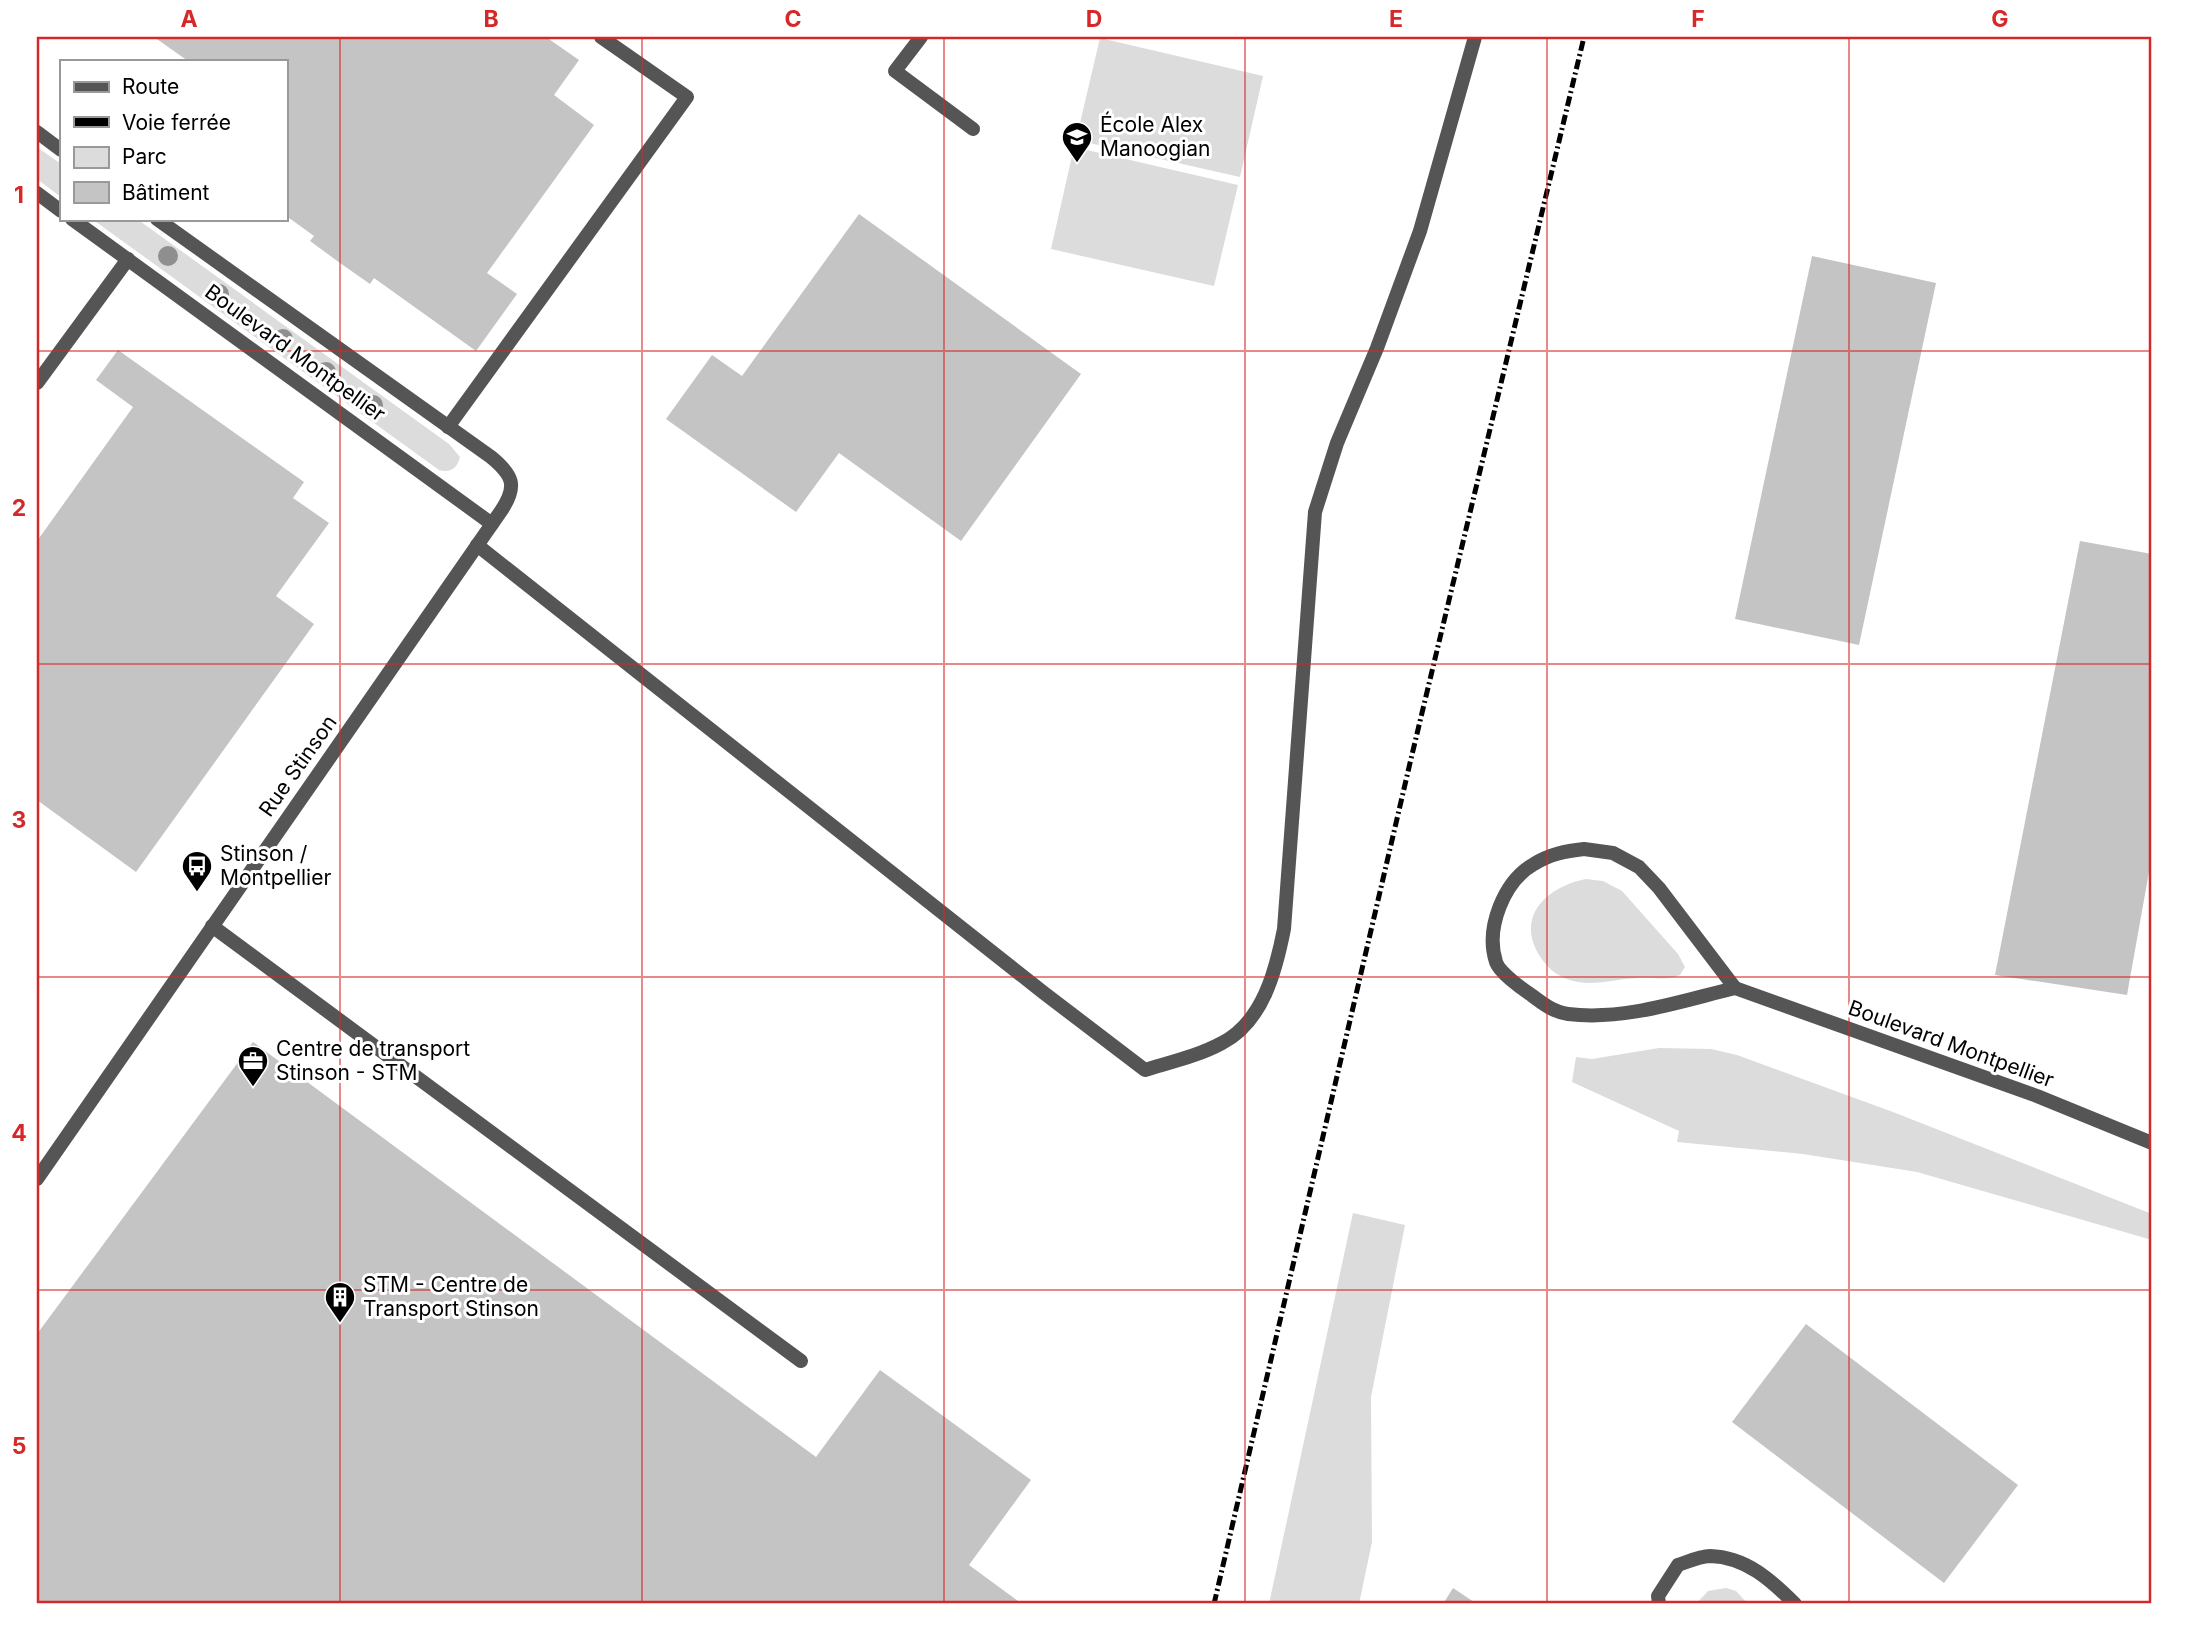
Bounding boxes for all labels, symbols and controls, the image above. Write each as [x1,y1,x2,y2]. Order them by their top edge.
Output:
text: A [180,5,198,33]
text: B [483,5,499,33]
text: C [784,5,802,33]
text: D [1086,5,1102,33]
text: E [1389,5,1403,33]
text: F [1691,5,1705,33]
text: G [1991,5,2009,33]
legend [60,60,287,220]
text: Route [122,74,179,99]
text: Voie ferrée [122,110,231,135]
place label: École Alex Manoogian [1100,111,1211,161]
school or university icon: École Alex Manoogian [1060,120,1094,164]
text: Parc [122,144,167,169]
text: Bâtiment [122,180,210,205]
text: 1 [14,181,24,209]
street label: Boulevard Montpellier [200,279,390,426]
text: 2 [12,494,26,522]
street label: Rue Stinson [254,710,342,821]
text: 3 [12,806,26,834]
place label: Stinson / Montpellier [220,841,331,890]
bus stop icon: Stinson / Montpellier [180,849,214,893]
street label: Boulevard Montpellier [1845,995,2057,1092]
place label: Centre de transport Stinson - STM [276,1036,470,1085]
office icon: Centre de transport Stinson - STM [236,1044,270,1088]
text: 4 [11,1119,27,1147]
place label: STM - Centre de Transport Stinson [363,1272,539,1321]
building icon: STM - Centre de Transport Stinson [323,1280,357,1324]
text: 5 [12,1432,26,1460]

